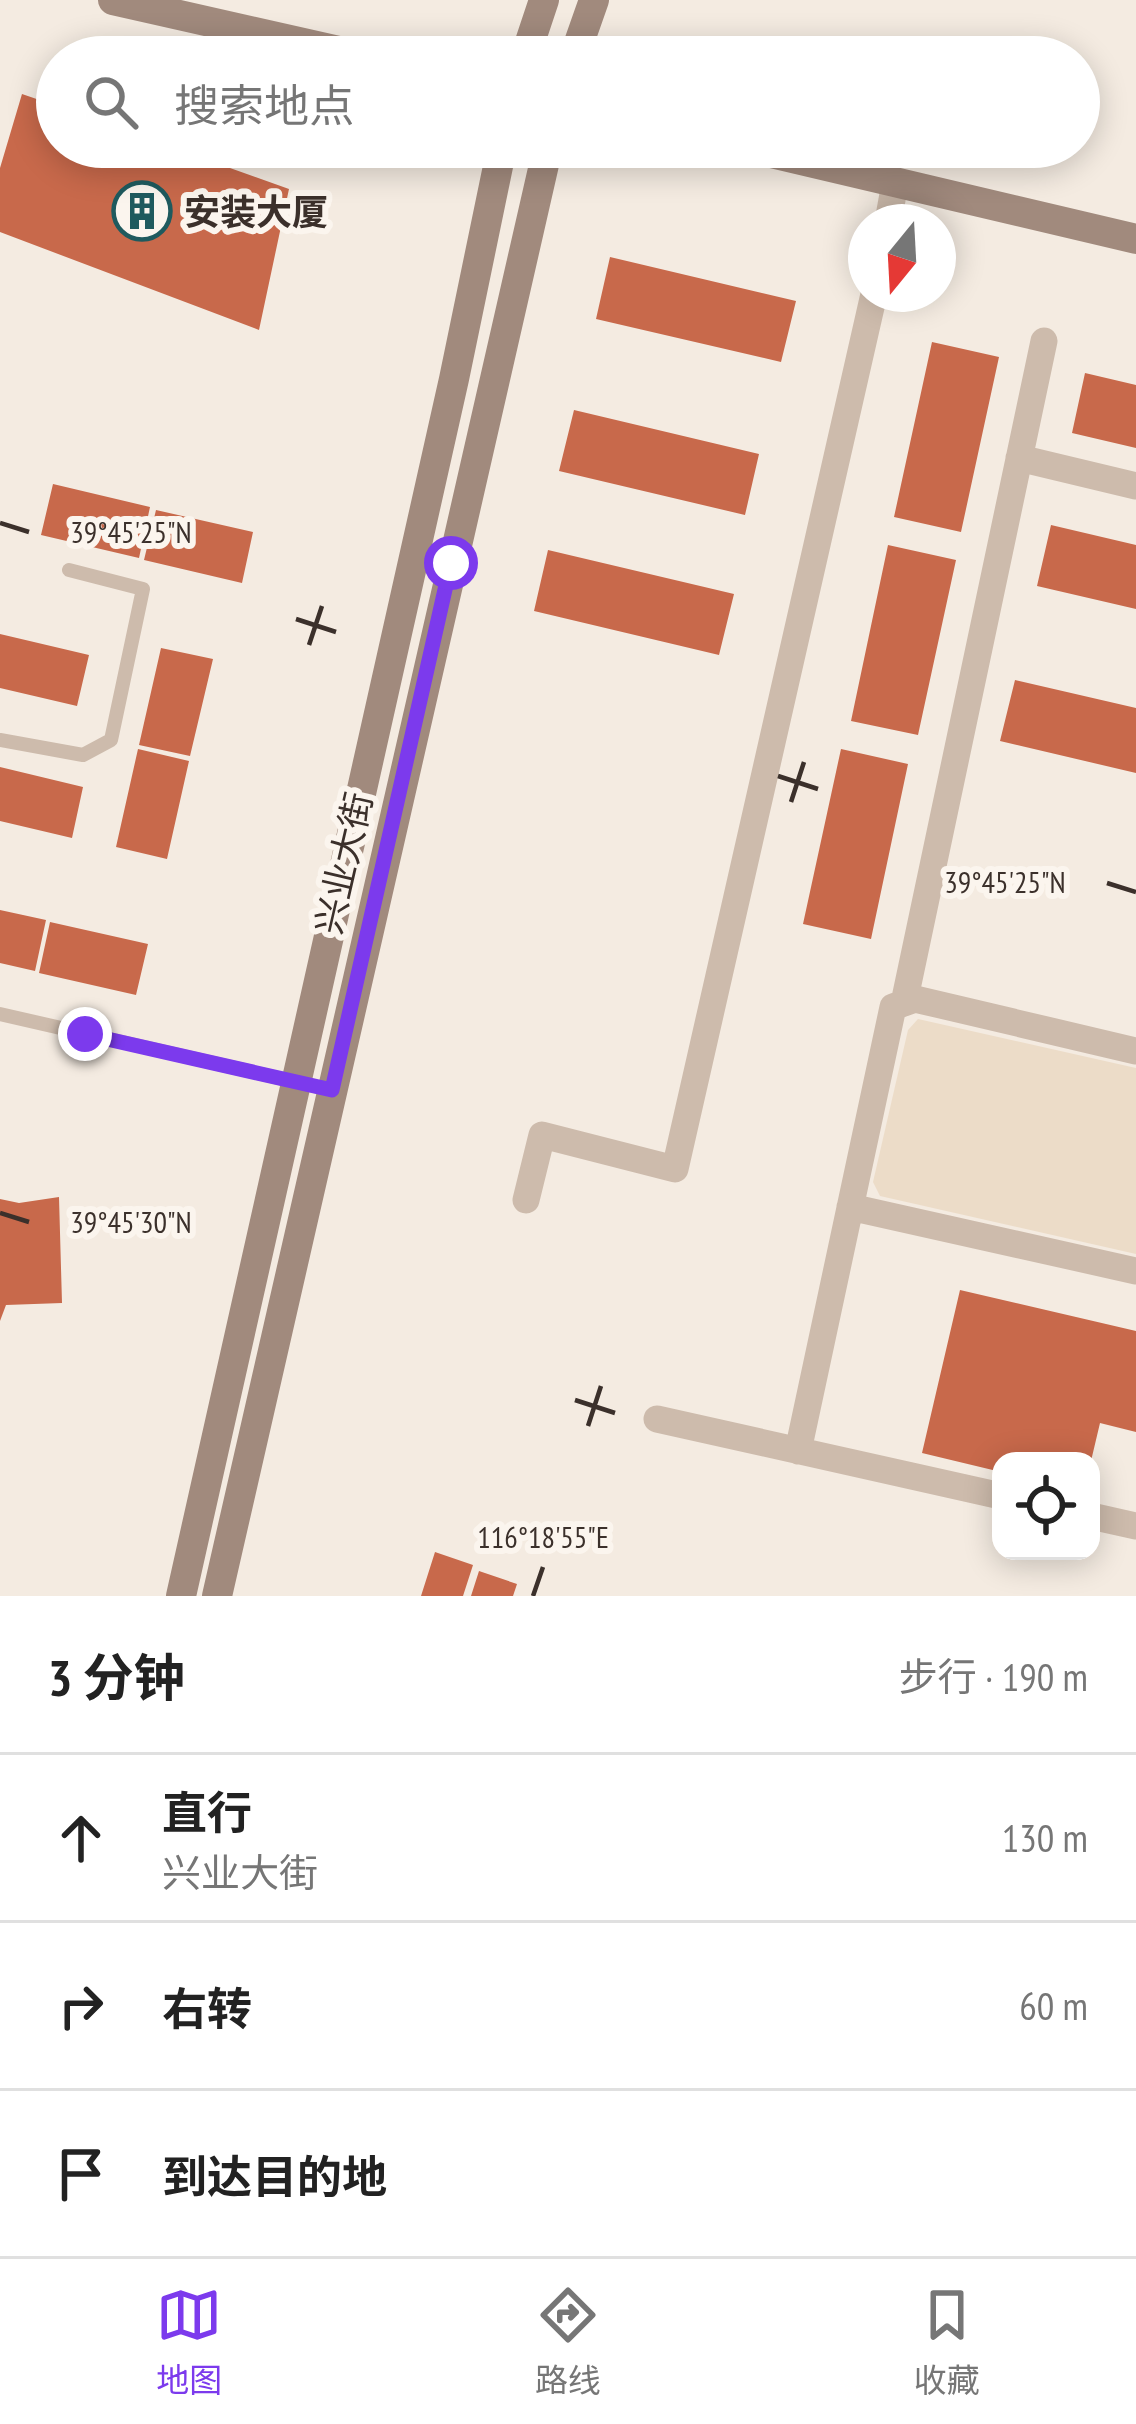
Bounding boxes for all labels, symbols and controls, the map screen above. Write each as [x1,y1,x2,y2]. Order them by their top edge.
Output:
search box [36,36,1100,168]
icon: search [78,69,144,135]
text: 搜索地点 [174,76,354,134]
building icon: 安装大厦 [111,180,173,242]
place label: 安装大厦 [184,188,328,235]
north arrow [848,204,956,312]
text: 39°45'25"N [70,512,192,551]
route start [424,536,478,590]
street label: 兴业大街 [304,788,382,938]
text: 39°45'25"N [944,862,1066,901]
route end [58,1007,112,1061]
text: 39°45'30"N [70,1202,192,1241]
map controls [992,1452,1100,1560]
button: locate [992,1452,1100,1560]
text: 116°18'55"E [477,1517,609,1556]
text: 3 分钟 [48,1644,185,1710]
text: 步行 · 190 m [899,1651,1088,1702]
text: 直行 [162,1783,252,1841]
icon: ahead [48,1805,114,1871]
text: 130 m [1002,1812,1088,1863]
text: 兴业大街 [162,1847,318,1898]
icon: right [48,1973,114,2039]
text: 右转 [162,1979,252,2037]
text: 60 m [1019,1980,1088,2031]
icon: arrive [48,2141,114,2207]
text: 到达目的地 [162,2147,387,2205]
tab: 地图 [156,2282,222,2402]
tab: 路线 [535,2282,601,2402]
tab: 收藏 [914,2282,980,2402]

